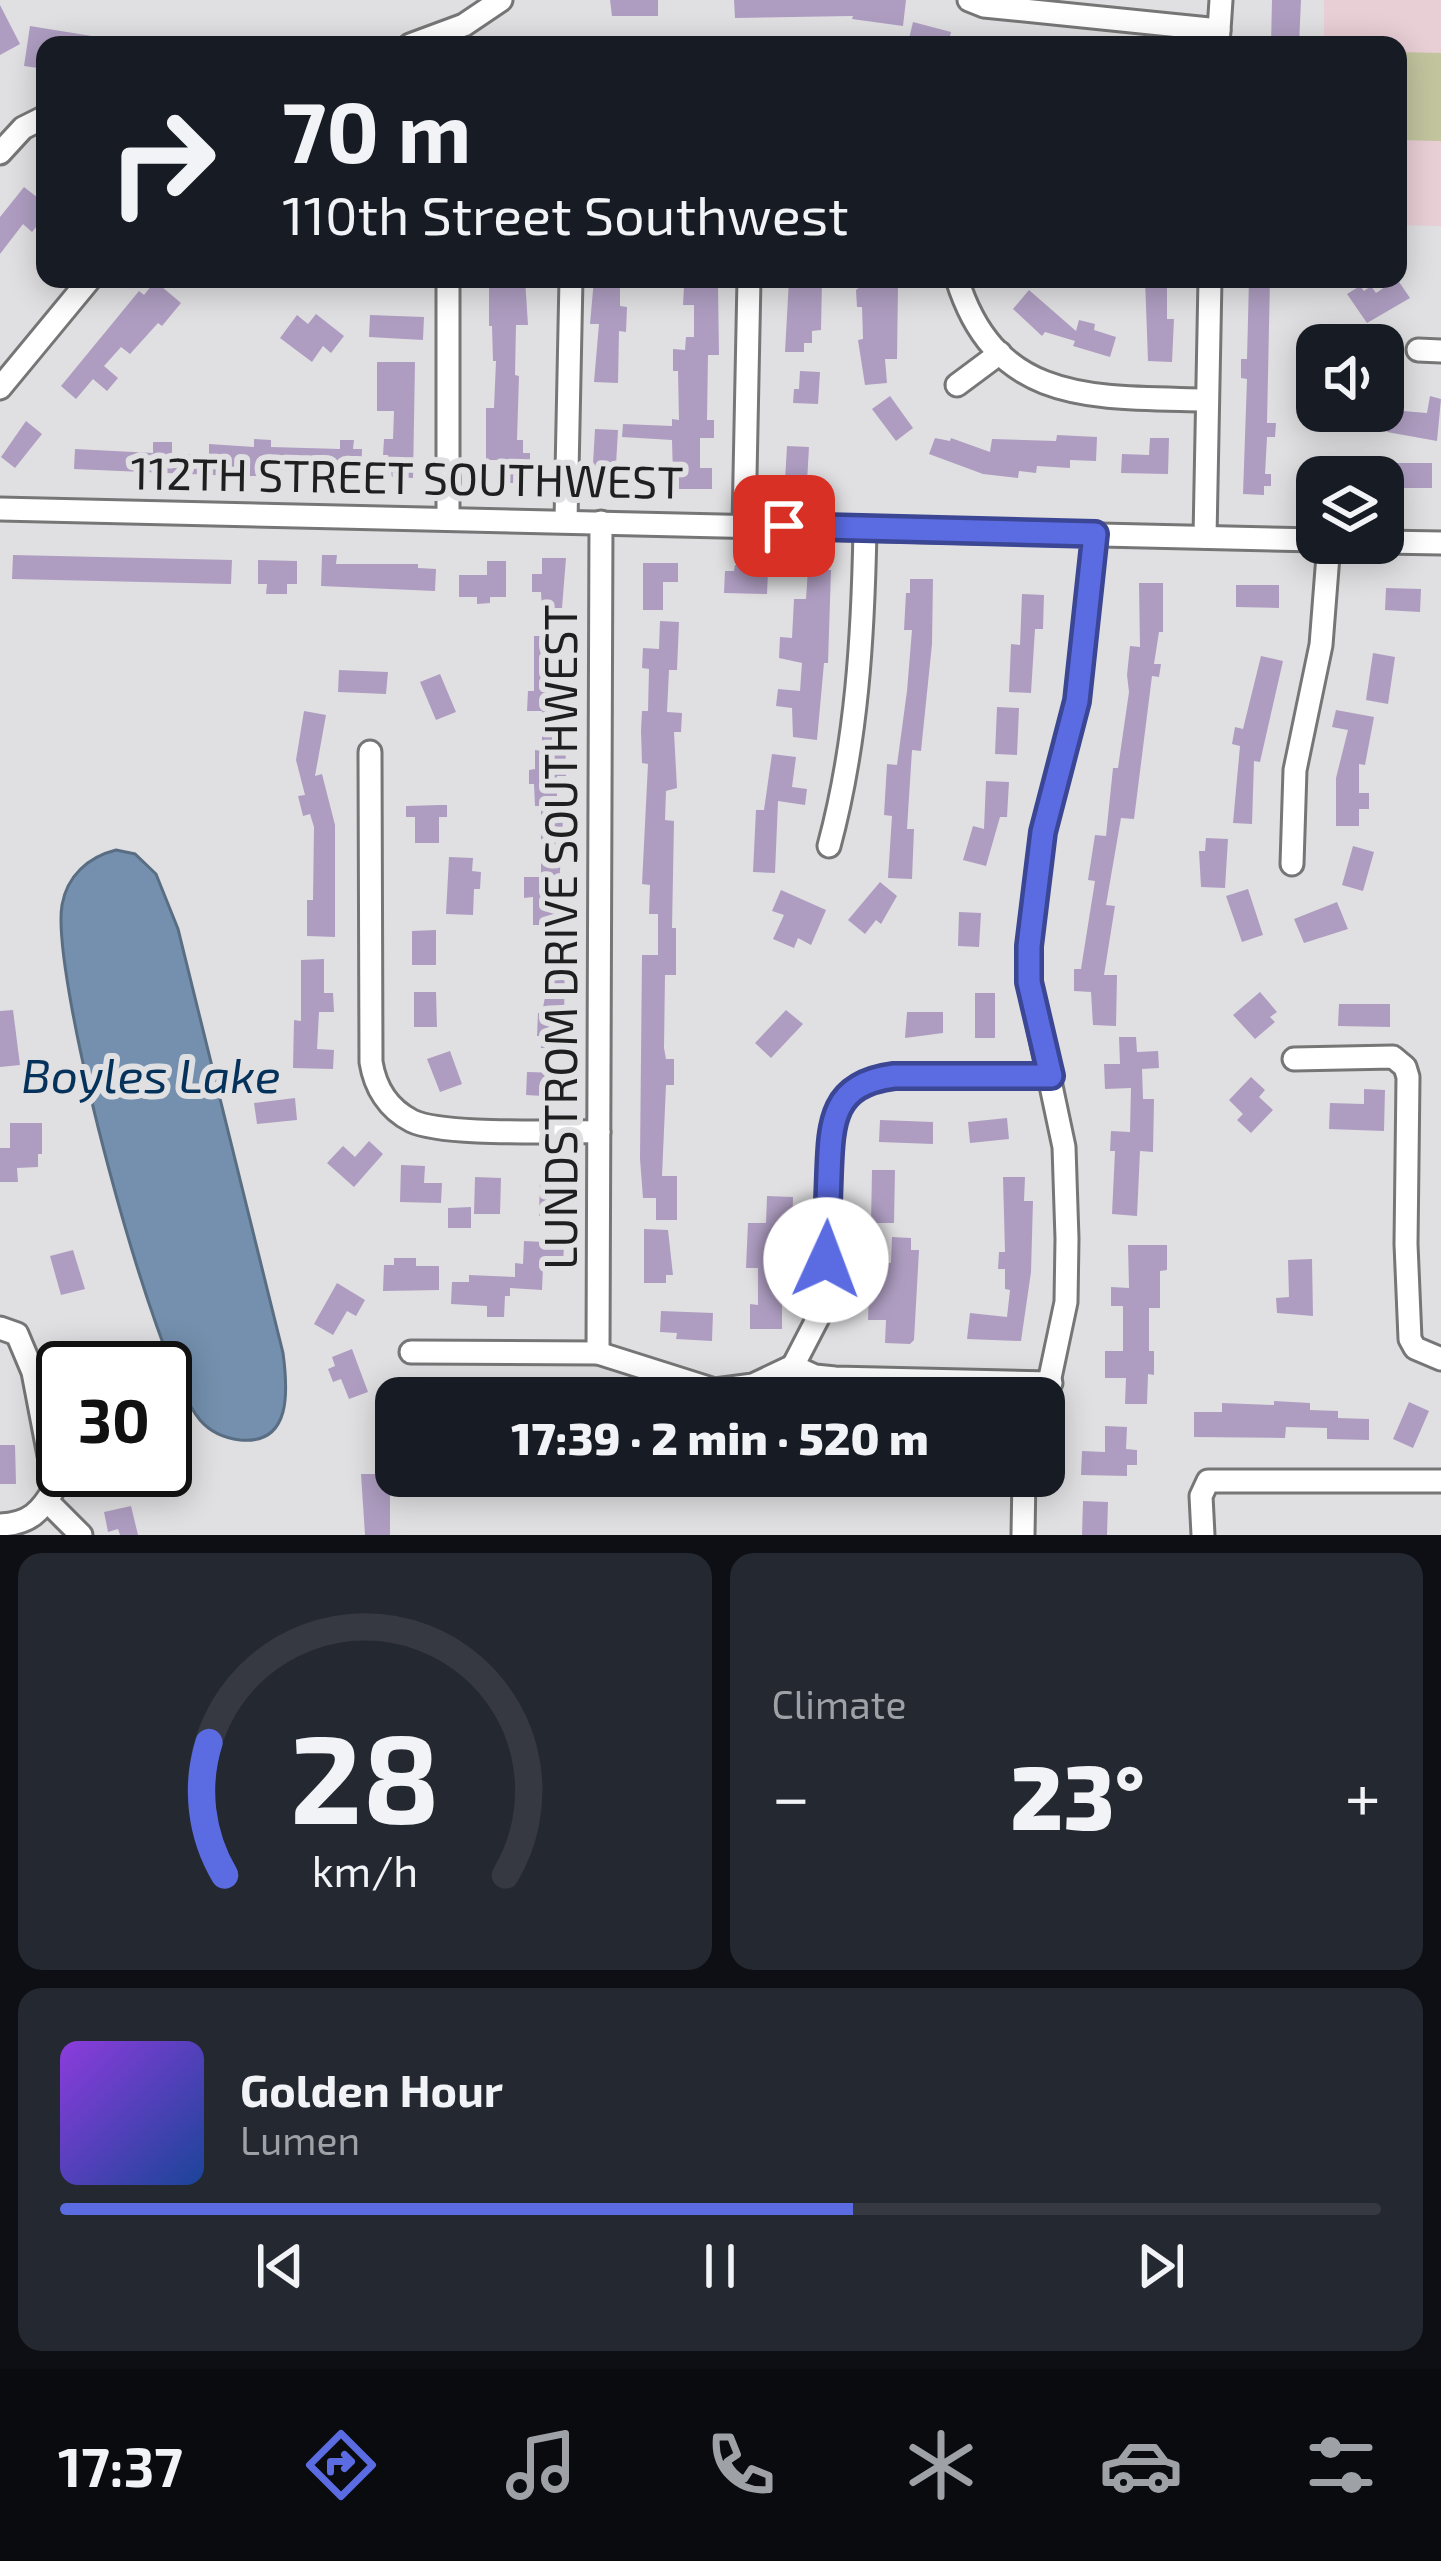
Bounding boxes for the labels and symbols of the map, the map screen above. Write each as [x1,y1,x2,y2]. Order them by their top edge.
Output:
street label: 112TH STREET SOUTHWEST [130,444,684,508]
pin [733,475,835,577]
street label: LUNDSTROM DRIVE SOUTHWEST [532,604,586,1270]
water label: Boyles Lake [21,1045,281,1103]
position arrow [763,1197,889,1323]
speed limit sign: 30 [36,1341,192,1497]

